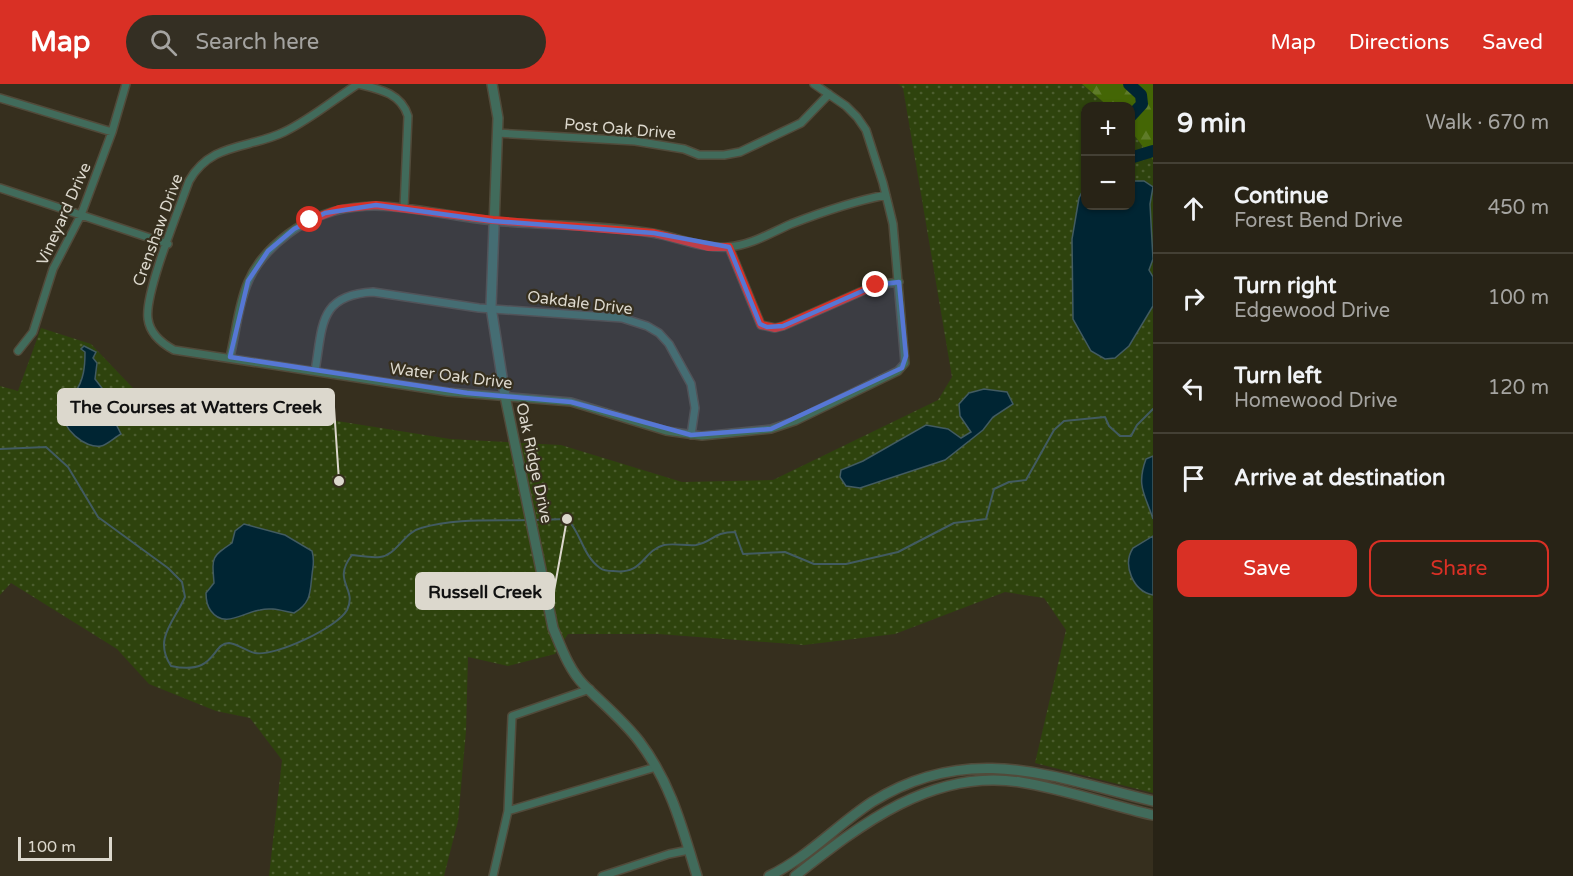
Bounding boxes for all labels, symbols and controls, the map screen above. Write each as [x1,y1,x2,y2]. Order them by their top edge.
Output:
search box [126,15,546,69]
text: Map [30,25,90,59]
icon: search [147,26,180,59]
text: Search here [195,29,319,55]
text: Map [1270,30,1316,55]
text: Directions [1349,30,1449,55]
text: Saved [1482,30,1543,55]
map controls [1081,102,1135,210]
button: + [1081,102,1135,156]
text: 9 min [1177,108,1246,139]
text: Walk · 670 m [1426,111,1549,135]
street label: Post Oak Drive [563,114,677,144]
button: − [1081,156,1135,210]
street label: Vineyard Drive [32,159,96,269]
street label: Crenshaw Drive [128,171,188,289]
text: Continue [1234,183,1329,209]
icon: ahead [1177,192,1210,225]
text: 450 m [1488,196,1549,220]
route start [296,206,322,232]
text: Forest Bend Drive [1234,209,1403,233]
route end [862,271,888,297]
text: Turn right [1234,273,1336,299]
icon: right [1177,282,1210,315]
text: 100 m [1488,286,1549,310]
street label: Oakdale Drive [526,287,634,319]
text: Edgewood Drive [1234,299,1390,323]
street label: Water Oak Drive [388,359,514,393]
text: Turn left [1234,363,1322,389]
icon: left [1177,372,1210,405]
text: 120 m [1488,376,1549,400]
callout: The Courses at Watters Creek [58,389,334,425]
text: Homewood Drive [1234,389,1398,413]
text: The Courses at Watters Creek [69,396,322,418]
street label: Oak Ridge Drive [511,401,557,525]
icon: arrive [1177,462,1210,495]
text: Arrive at destination [1234,465,1445,491]
button: Save [1177,540,1357,597]
button: Share [1369,540,1549,597]
callout: Russell Creek [416,573,554,609]
text: Russell Creek [428,581,542,603]
scale bar [18,834,112,862]
text: 100 m [27,837,76,857]

